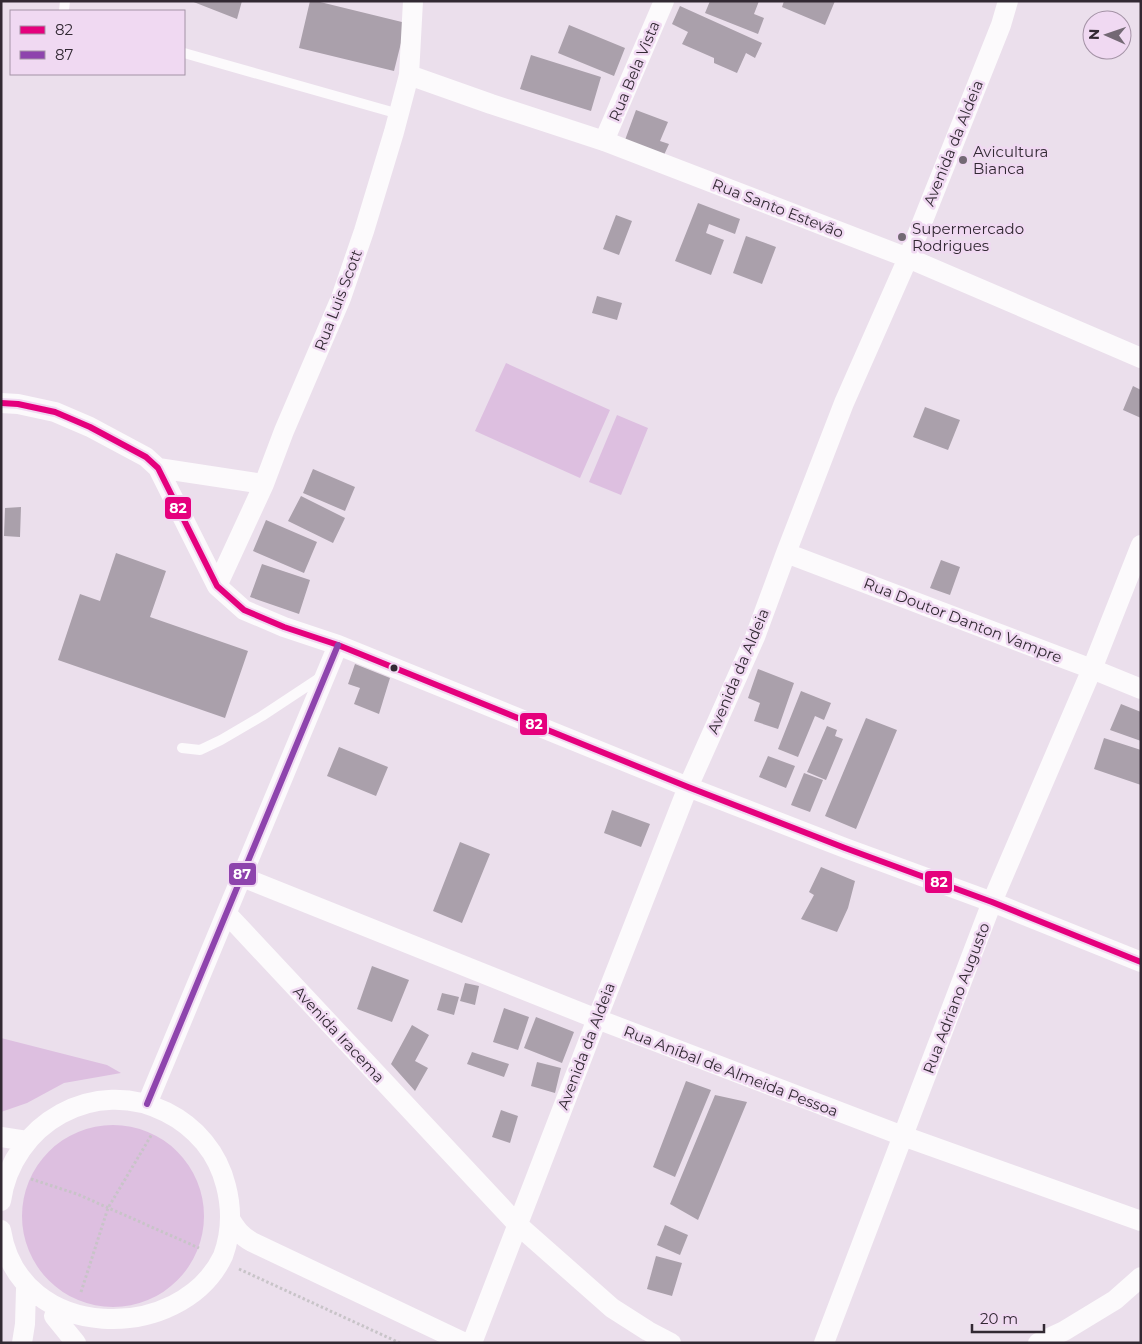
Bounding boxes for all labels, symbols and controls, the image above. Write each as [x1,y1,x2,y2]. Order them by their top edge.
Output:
legend [10,10,185,75]
north arrow [1082,10,1132,60]
street label: Rua Bela Vista [604,18,664,124]
text: 82 [55,20,73,39]
text: N [1085,29,1103,41]
text: 87 [55,45,74,64]
street label: Avenida da Aldeia [919,77,987,209]
place label: Avicultura Bianca [973,142,1048,178]
marker: Avicultura Bianca [957,154,969,166]
street label: Rua Santo Estevão [710,174,846,242]
place label: Supermercado Rodrigues [912,219,1024,255]
marker: Supermercado Rodrigues [896,231,908,243]
street label: Rua Luis Scott [310,247,366,353]
line badge: 82 [164,496,192,520]
text: 82 [169,499,187,517]
street label: Rua Doutor Danton Vampre [861,573,1065,667]
street label: Avenida da Aldeia [703,605,773,737]
unlabelled marker [389,663,399,673]
line badge: 82 [519,712,548,736]
text: 82 [525,715,543,733]
line badge: 87 [228,862,257,886]
text: 87 [233,865,251,883]
line badge: 82 [924,870,953,894]
text: 82 [930,873,948,891]
street label: Rua Adriano Augusto [918,920,994,1076]
street label: Avenida da Aldeia [553,980,619,1112]
street label: Avenida Iracema [289,982,389,1086]
street label: Rua Aníbal de Almeida Pessoa [621,1021,841,1121]
scale bar [972,1302,1044,1334]
text: 20 m [980,1309,1018,1328]

